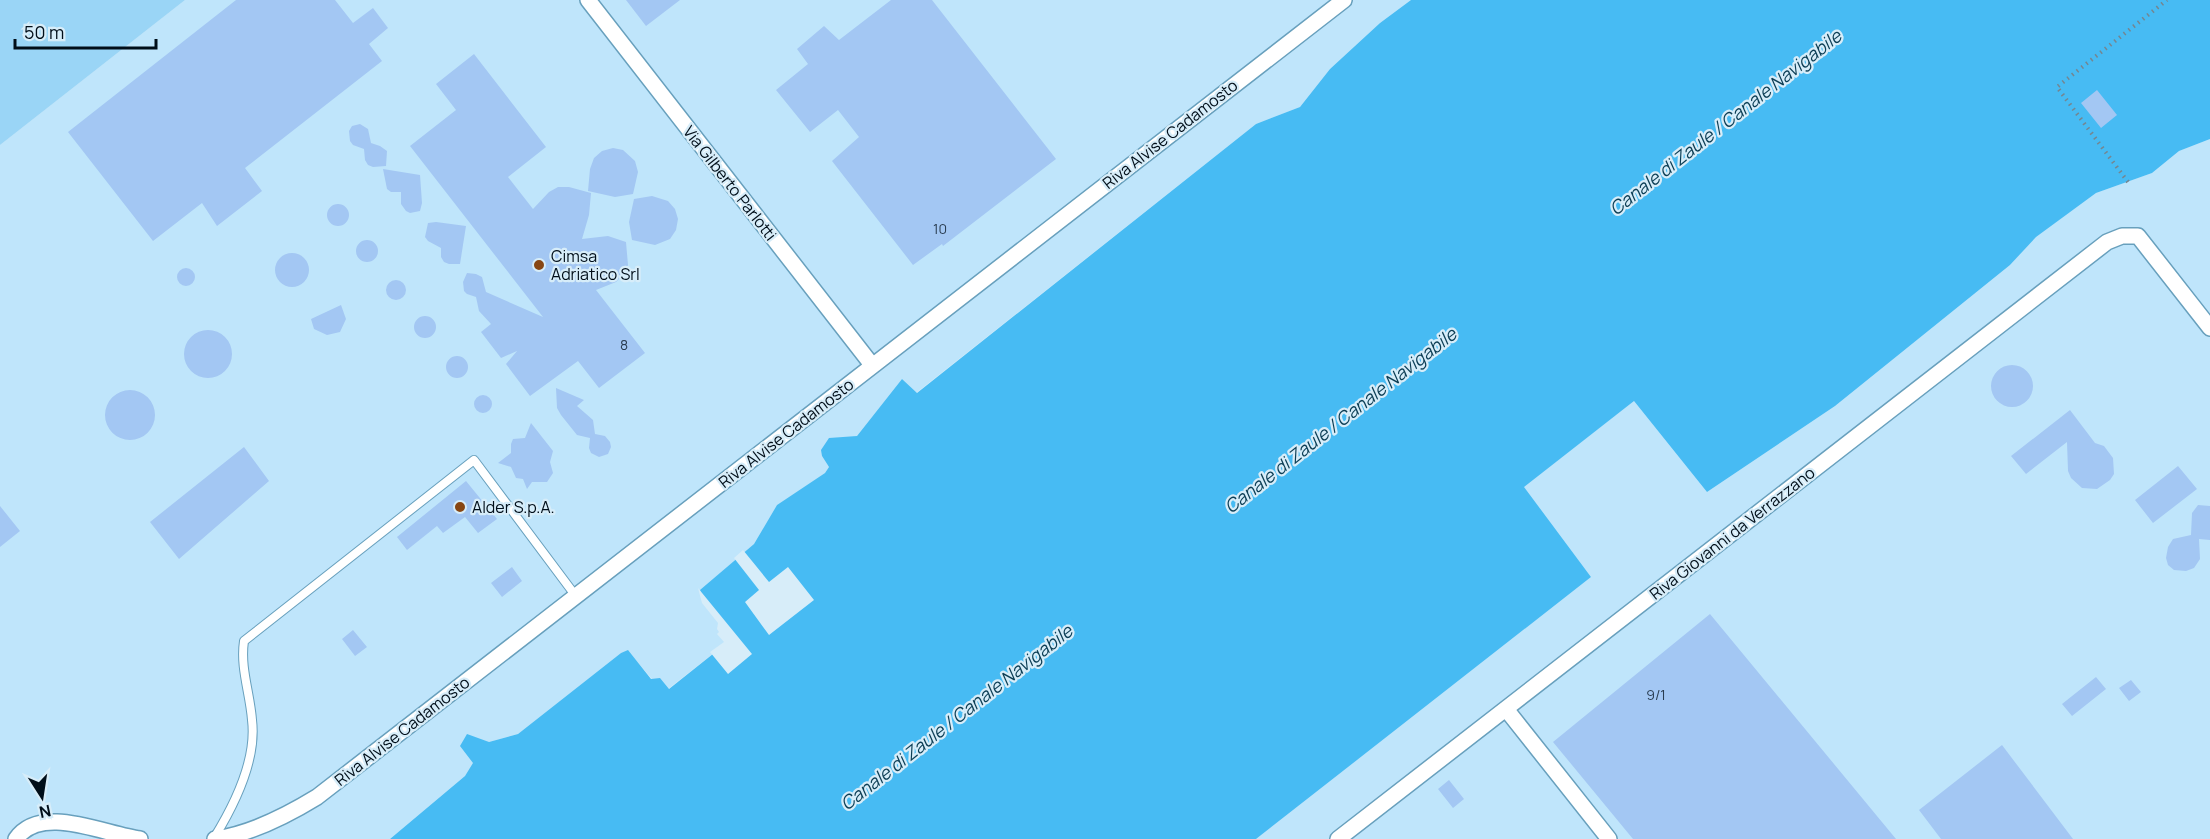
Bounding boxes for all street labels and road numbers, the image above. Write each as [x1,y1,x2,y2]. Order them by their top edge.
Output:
street label: Riva Alvise Cadamosto [1098,74,1242,194]
street label: Via Gilberto Parlotti [678,121,782,245]
street label: Riva Alvise Cadamosto [714,373,858,493]
street label: Riva Giovanni da Verrazzano [1645,461,1819,605]
street label: Riva Alvise Cadamosto [330,671,474,791]

